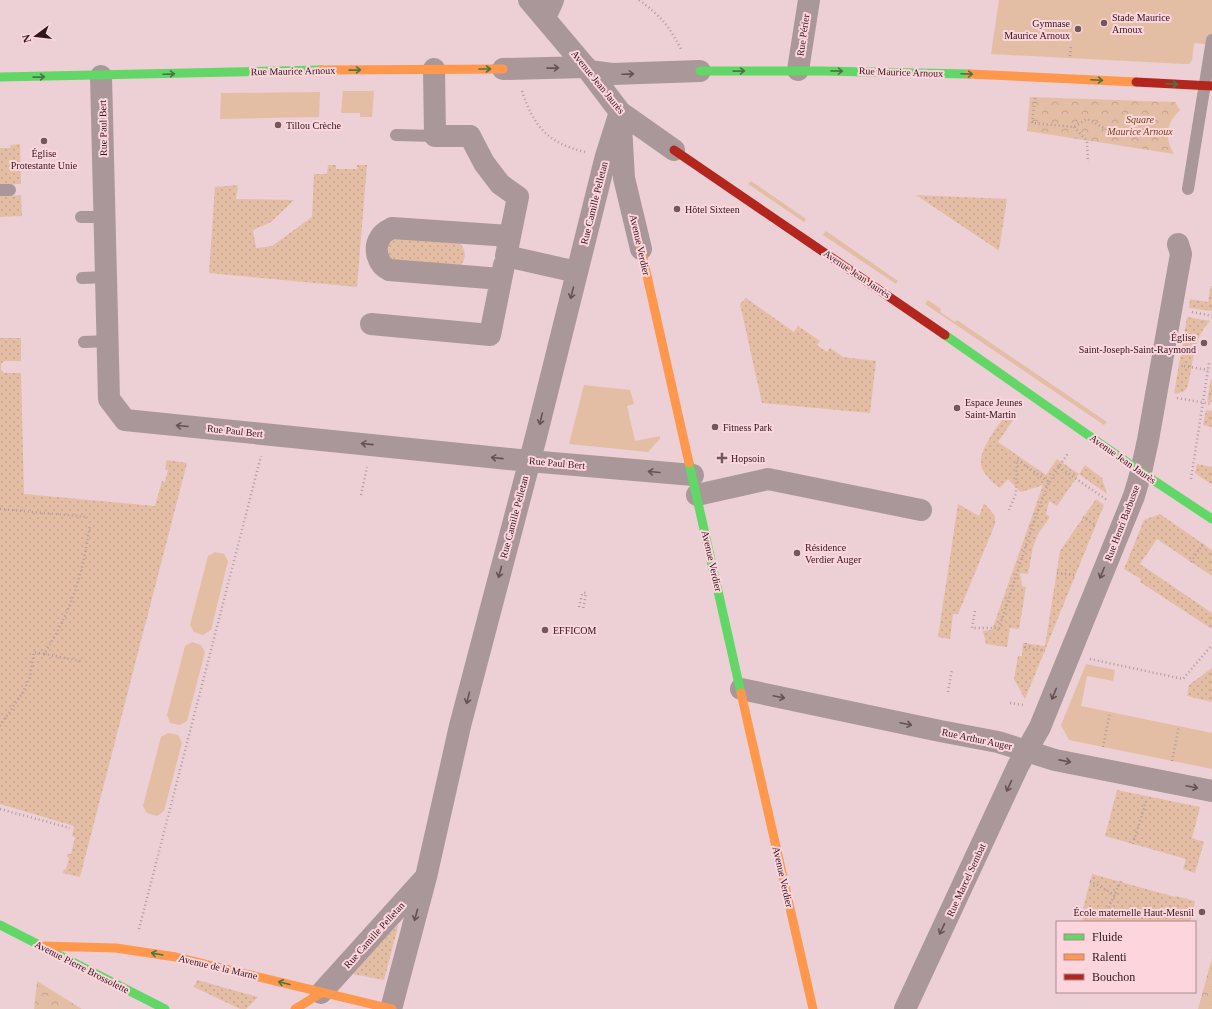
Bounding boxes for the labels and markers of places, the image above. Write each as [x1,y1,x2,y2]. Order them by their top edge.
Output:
place label: Stade Maurice Arnoux [1112,12,1171,35]
place label: Gymnase Maurice Arnoux [1004,18,1071,41]
marker: Stade Maurice Arnoux [1099,18,1109,28]
marker: Gymnase Maurice Arnoux [1073,24,1083,34]
marker: Tillou Crèche [273,120,283,130]
place label: Tillou Crèche [286,120,341,131]
marker: Église Protestante Unie [39,136,49,146]
place label: Église Protestante Unie [11,148,78,171]
marker: Hôtel Sixteen [672,204,682,214]
place label: Hôtel Sixteen [685,204,740,215]
place label: Église Saint-Joseph-Saint-Raymond [1079,332,1197,355]
marker: Église Saint-Joseph-Saint-Raymond [1199,338,1209,348]
place label: Espace Jeunes Saint-Martin [965,397,1023,420]
marker: Espace Jeunes Saint-Martin [952,403,962,413]
marker: Fitness Park [710,422,720,432]
place label: Fitness Park [723,422,772,433]
marker: Hopsoin [716,452,728,464]
place label: Hopsoin [731,453,765,464]
place label: Résidence Verdier Auger [805,542,862,565]
marker: Résidence Verdier Auger [792,548,802,558]
marker: EFFICOM [540,625,550,635]
place label: EFFICOM [553,625,596,636]
place label: École maternelle Haut-Mesnil [1073,907,1194,918]
marker: École maternelle Haut-Mesnil [1197,907,1207,917]

